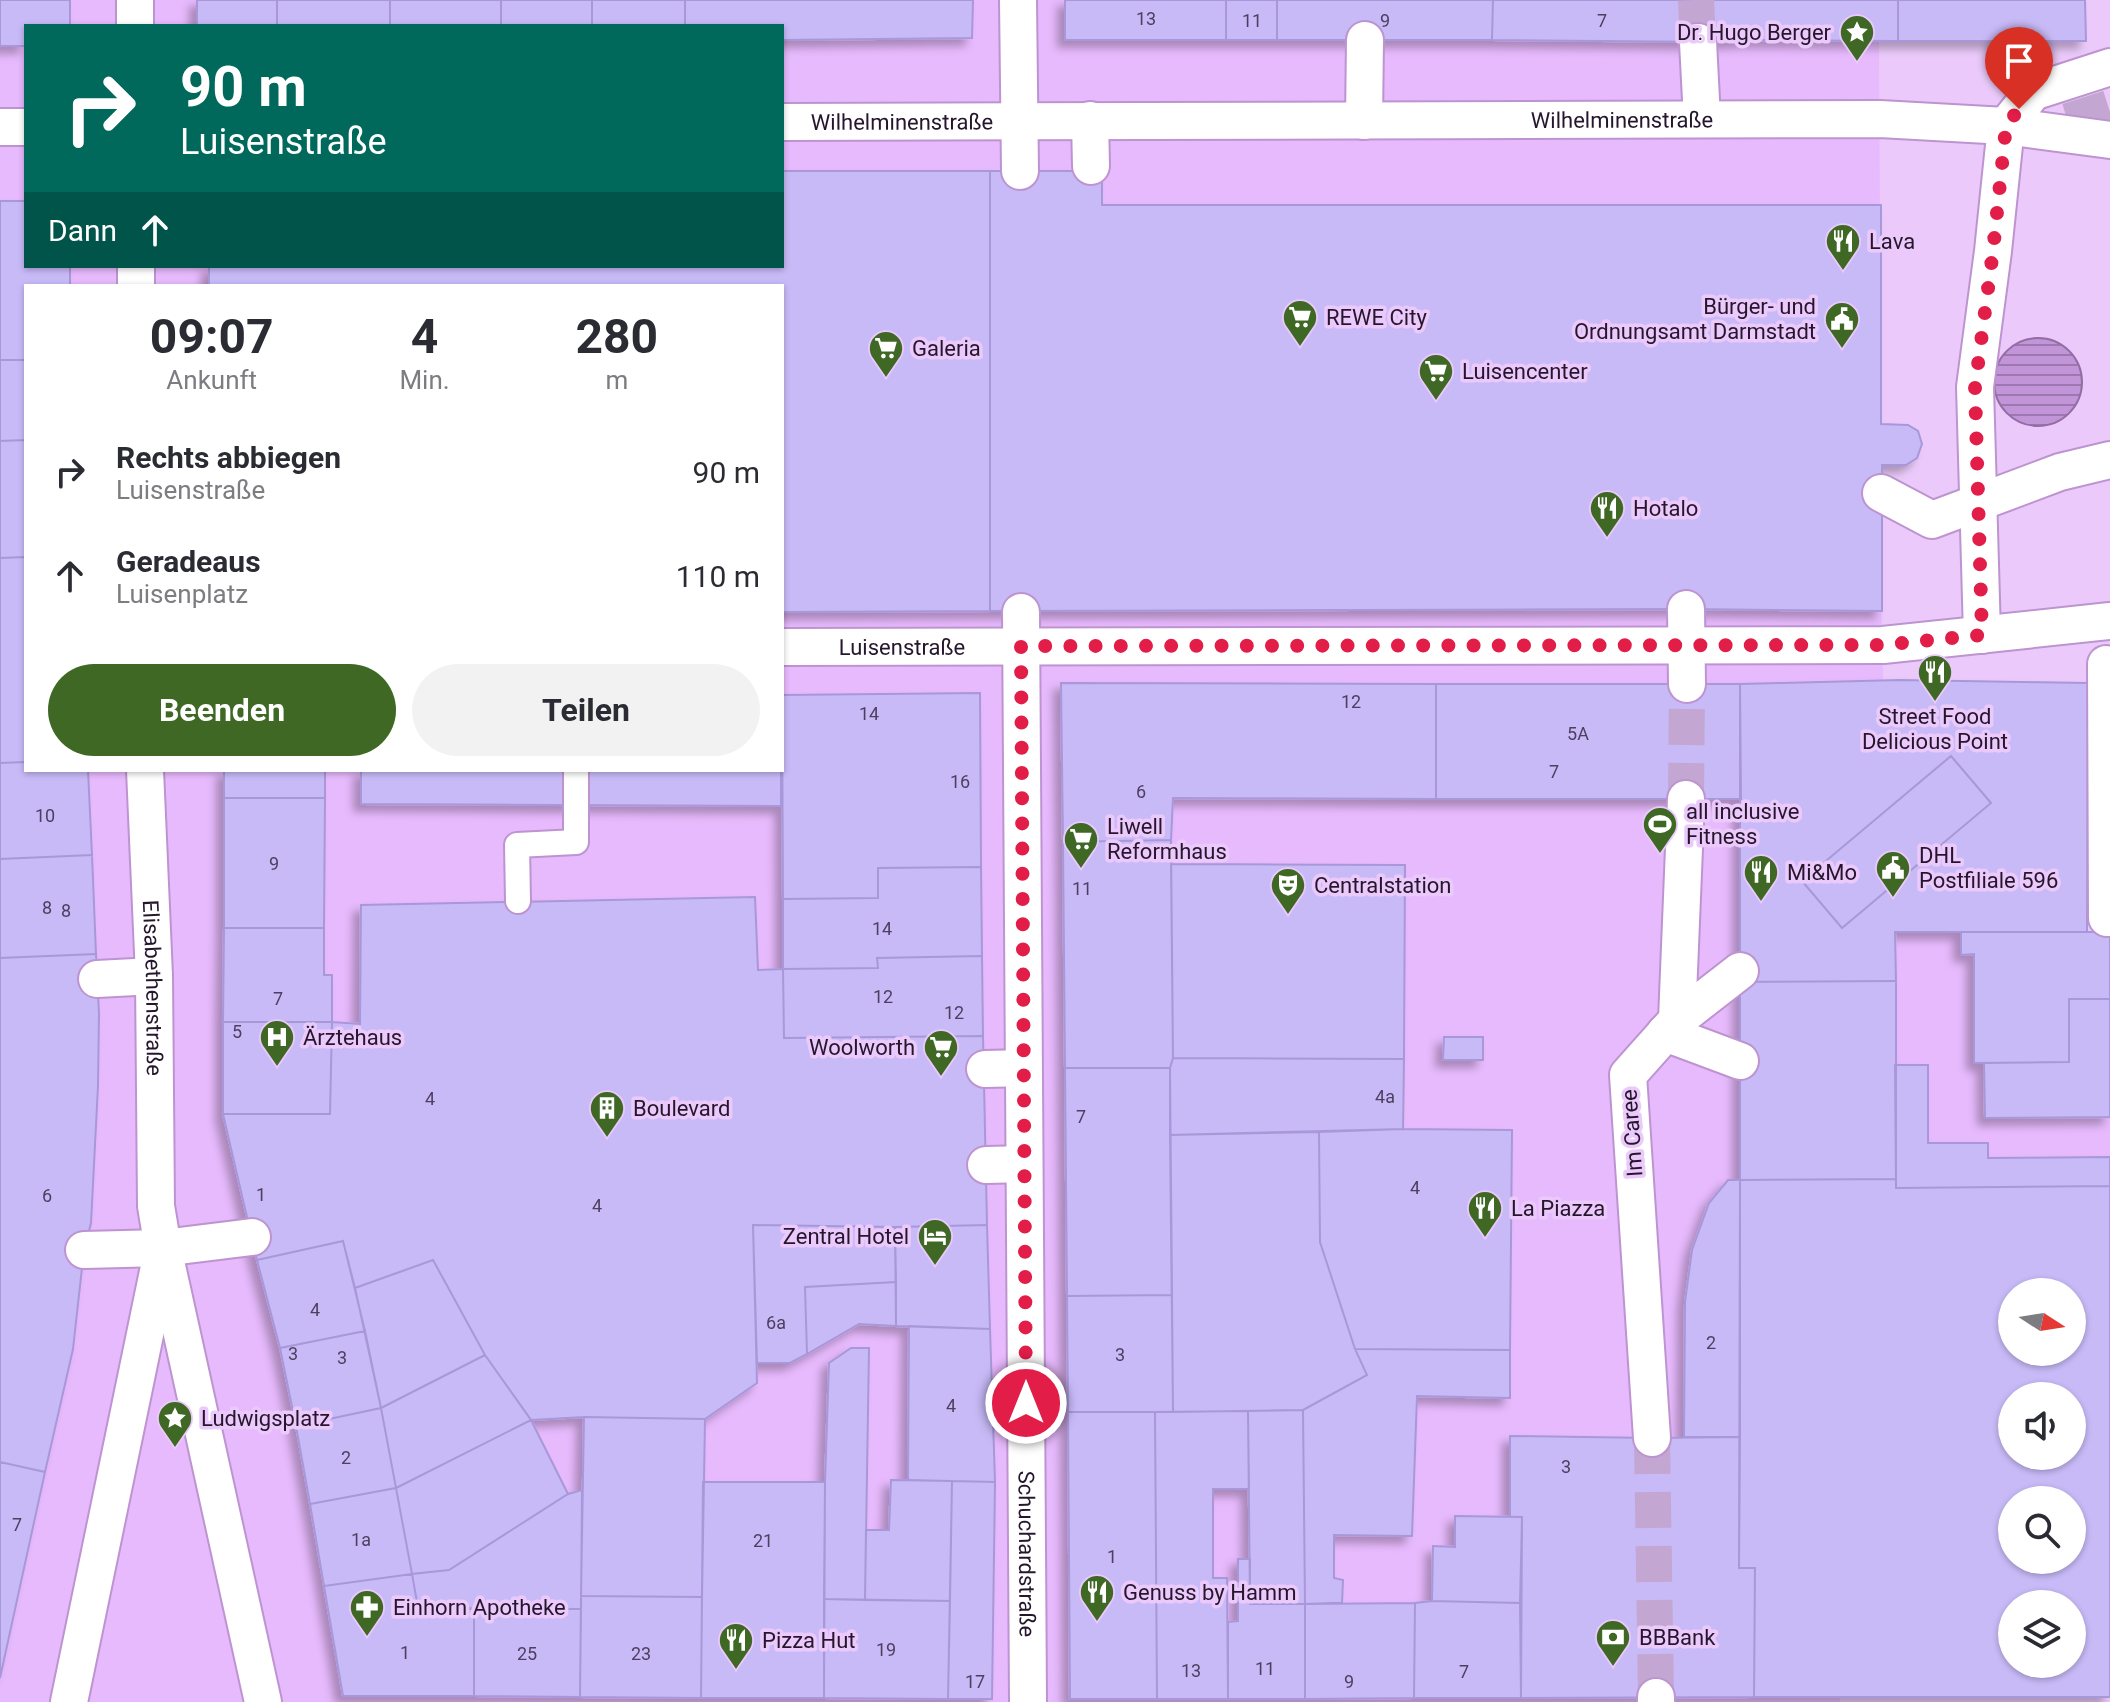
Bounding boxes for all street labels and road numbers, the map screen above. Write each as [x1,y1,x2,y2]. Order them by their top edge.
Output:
street label: Wilhelminenstraße [1531,107,1713,132]
street label: Wilhelminenstraße [811,109,993,134]
street label: Luisenstraße [839,634,965,659]
street label: Elisabethenstraße [138,899,167,1076]
street label: Im Caree [1616,1088,1648,1178]
street label: Schuchardstraße [1014,1471,1040,1637]

